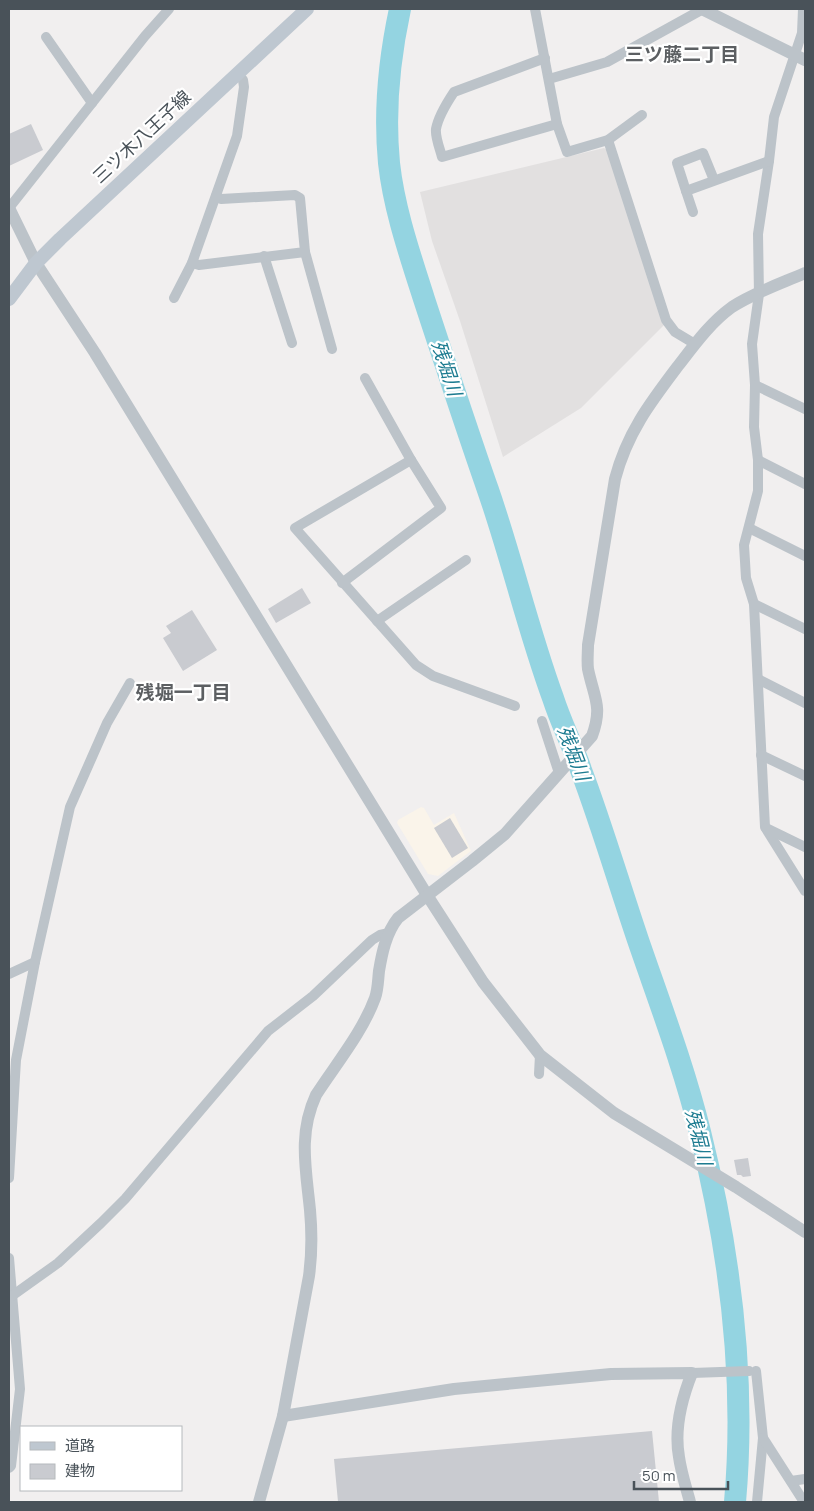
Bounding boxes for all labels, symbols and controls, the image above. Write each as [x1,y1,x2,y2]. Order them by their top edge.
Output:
district label: 三ツ藤二丁目 [625,41,739,67]
street label: 三ツ木八王子線 [87,85,196,188]
water label: 残堀川 [426,337,469,401]
district label: 残堀一丁目 [135,679,231,705]
water label: 残堀川 [552,722,597,786]
water label: 残堀川 [679,1106,719,1170]
legend [20,1426,182,1491]
text: 道路 [65,1435,95,1456]
scale bar [634,1458,728,1490]
text: 建物 [65,1460,95,1481]
text: 50 m [642,1465,676,1486]

